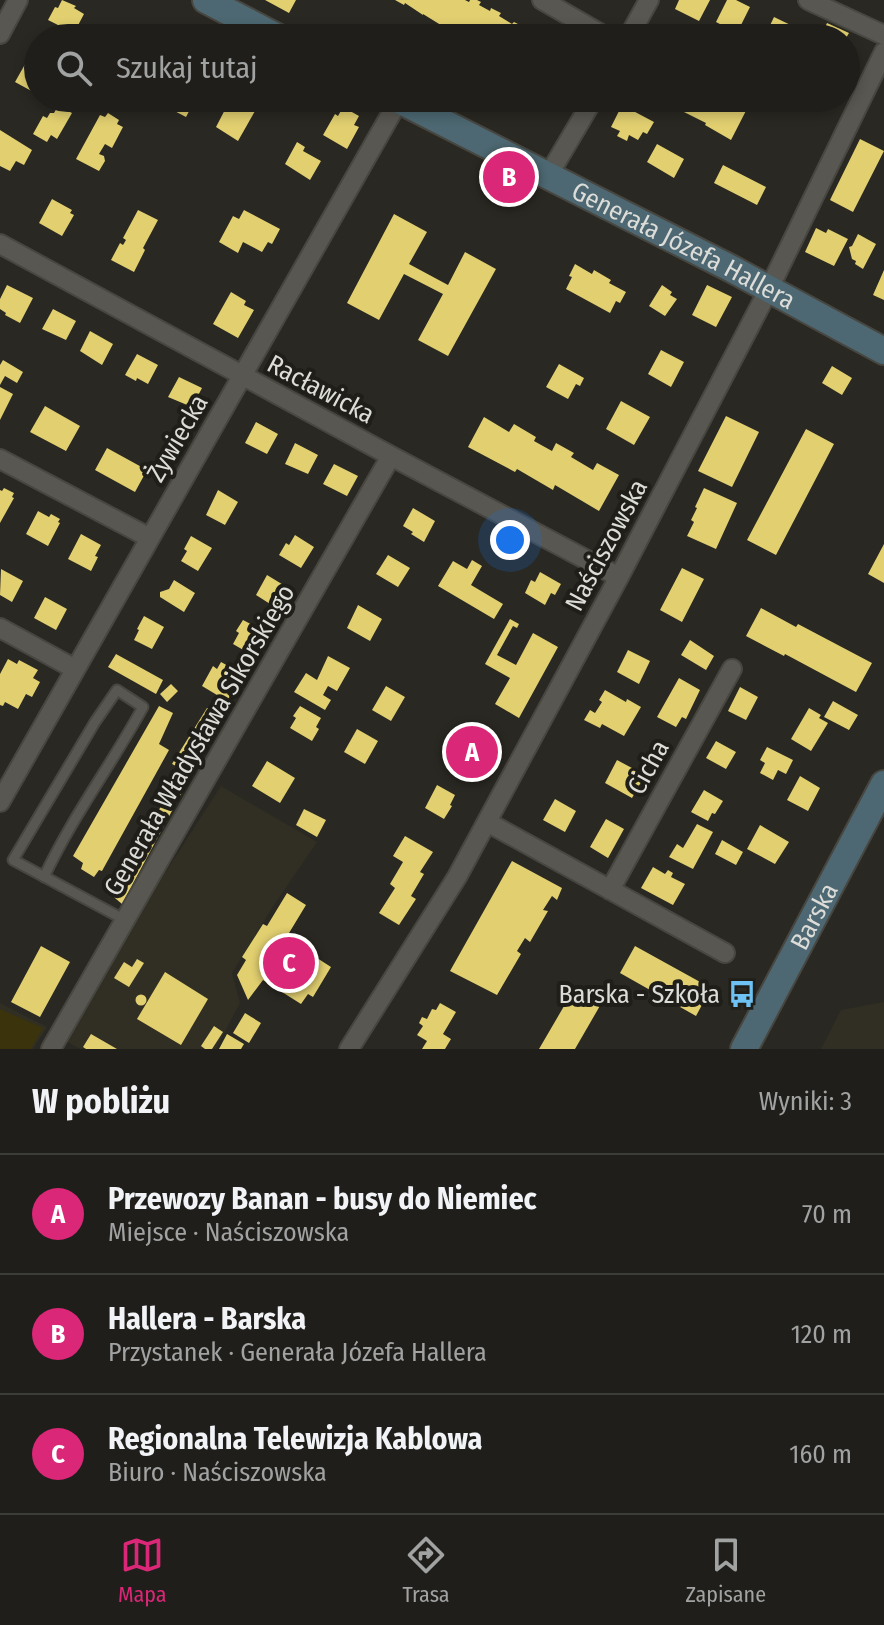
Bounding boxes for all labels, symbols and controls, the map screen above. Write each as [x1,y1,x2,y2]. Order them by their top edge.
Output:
search box [24,24,860,112]
icon: search [52,46,96,90]
text: Szukaj tutaj [116,50,257,86]
pin: B [483,147,535,207]
street label: Generała Józefa Hallera [567,175,800,316]
street label: Racławicka [262,348,380,430]
street label: Żywiecka [140,389,215,487]
street label: Naściszowska [559,474,654,616]
your location [490,520,530,560]
street label: Generała Władysława Sikorskiego [97,579,301,901]
pin: A [446,722,498,782]
street label: Cicha [621,735,676,800]
street label: Barska [784,878,845,955]
pin: C [263,933,315,993]
place label: Barska - Szkoła [558,979,720,1010]
bus stop icon: Barska - Szkoła [727,979,757,1009]
text: W pobliżu [32,1081,170,1122]
text: Wyniki: 3 [759,1086,852,1117]
text: Przewozy Banan - busy do Niemiec [108,1181,537,1217]
text: A [51,1199,65,1230]
text: 70 m [802,1199,852,1230]
text: Miejsce · Naściszowska [108,1217,349,1248]
text: Hallera - Barska [108,1301,306,1337]
text: B [51,1319,65,1350]
text: 120 m [791,1319,852,1350]
text: Przystanek · Generała Józefa Hallera [108,1337,487,1368]
text: Regionalna Telewizja Kablowa [108,1421,483,1457]
text: C [51,1439,65,1470]
text: 160 m [789,1439,852,1470]
text: Biuro · Naściszowska [108,1457,327,1488]
tab: Mapa [118,1533,167,1608]
tab: Trasa [402,1533,450,1608]
tab: Zapisane [686,1533,766,1608]

